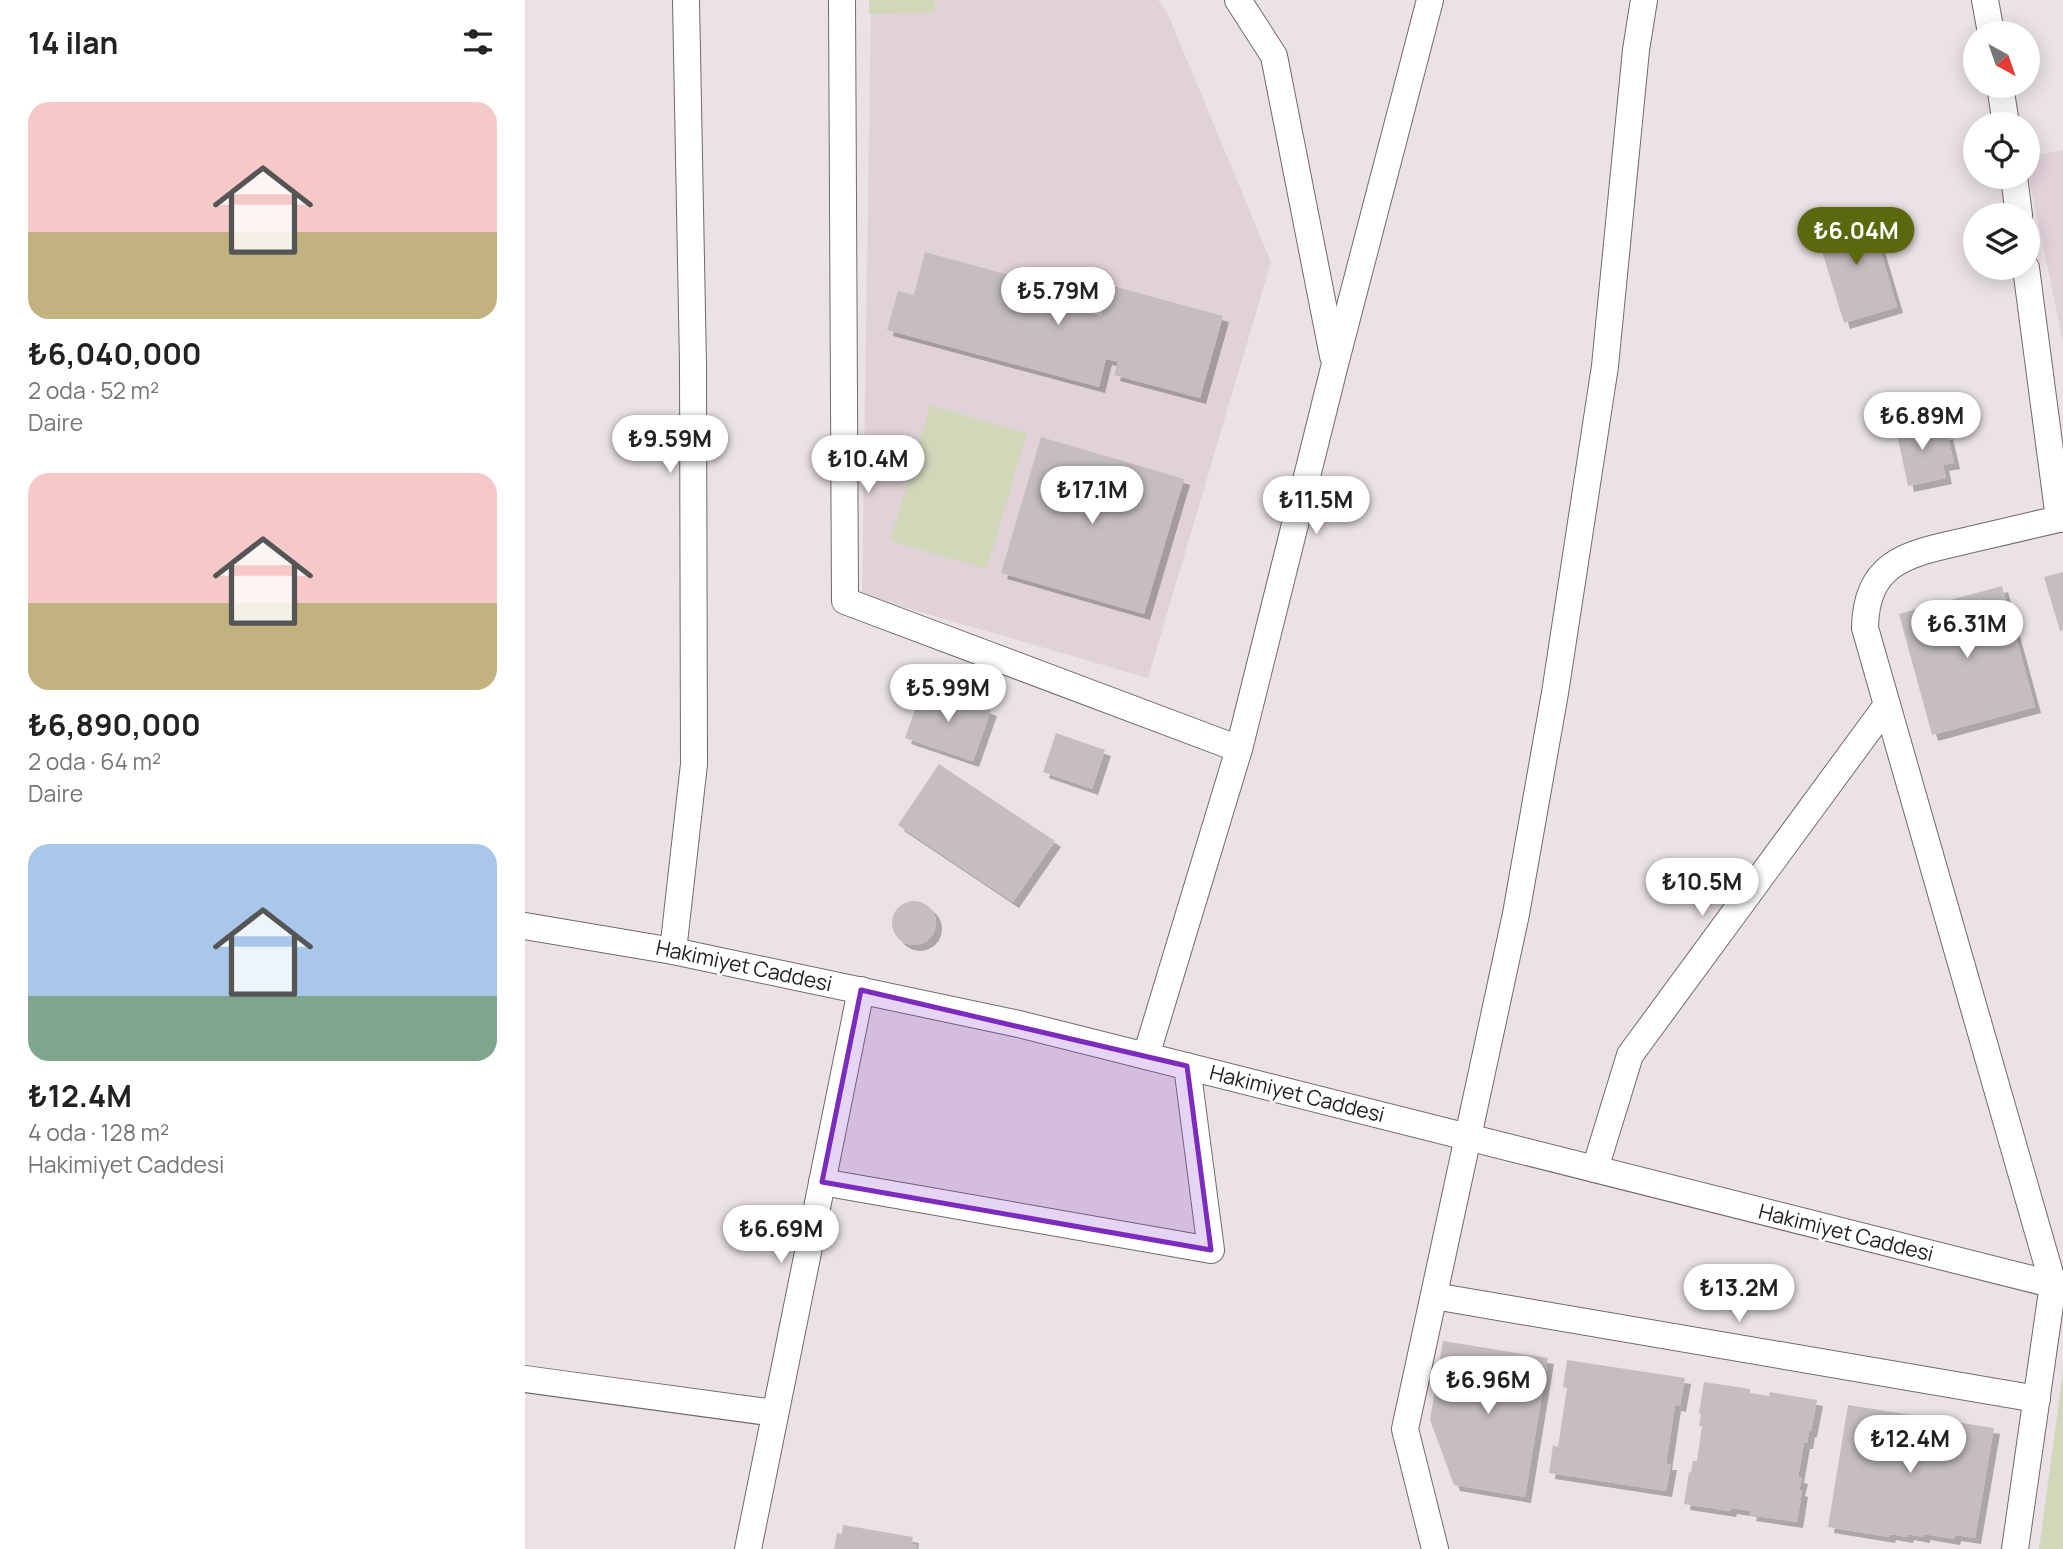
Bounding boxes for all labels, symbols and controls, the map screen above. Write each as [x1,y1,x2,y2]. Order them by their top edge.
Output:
north arrow [1963,21,2041,98]
map controls [1963,21,2040,280]
text: 14 ilan [28,22,118,63]
icon: filters [459,23,497,61]
button: locate [1963,112,2040,189]
icon: home [200,147,326,273]
button: layers [1963,203,2040,280]
pin: ₺6.04M [1799,208,1913,267]
text: ₺6.04M [1813,214,1899,246]
pin: ₺5.79M [1001,268,1115,327]
text: ₺5.79M [1017,274,1099,306]
text: ₺6,040,000 [28,333,202,374]
text: 2 oda · 52 m² [28,374,159,406]
pin: ₺6.89M [1865,392,1979,452]
text: ₺6.89M [1880,399,1964,431]
text: Daire [28,406,83,438]
pin: ₺9.59M [613,416,727,475]
text: ₺9.59M [628,422,712,454]
pin: ₺10.4M [811,435,925,495]
text: ₺10.4M [827,442,909,474]
pin: ₺17.1M [1035,466,1149,526]
text: ₺17.1M [1056,473,1128,505]
pin: ₺11.5M [1259,476,1373,536]
text: ₺11.5M [1279,483,1353,515]
icon: home [200,518,326,644]
pin: ₺6.31M [1910,600,2024,660]
text: ₺6.31M [1927,607,2007,639]
pin: ₺5.99M [891,664,1005,724]
text: ₺5.99M [906,671,990,703]
text: ₺6,890,000 [28,704,201,745]
text: 2 oda · 64 m² [28,745,161,777]
text: Daire [28,777,83,809]
pin: ₺10.5M [1645,858,1759,918]
text: ₺10.5M [1662,865,1742,897]
icon: home [200,889,326,1015]
street label: Hakimiyet Caddesi [654,933,835,997]
street label: Hakimiyet Caddesi [1207,1058,1388,1128]
text: ₺12.4M [28,1075,132,1116]
text: 4 oda · 128 m² [28,1116,169,1148]
text: Hakimiyet Caddesi [28,1148,224,1180]
street label: Hakimiyet Caddesi [1756,1197,1937,1267]
pin: ₺6.69M [724,1206,838,1265]
text: ₺6.69M [739,1212,823,1244]
pin: ₺13.2M [1682,1264,1796,1324]
text: ₺13.2M [1700,1271,1778,1303]
pin: ₺6.96M [1431,1356,1545,1416]
text: ₺6.96M [1446,1363,1530,1395]
pin: ₺12.4M [1853,1416,1967,1475]
text: ₺12.4M [1870,1422,1950,1454]

